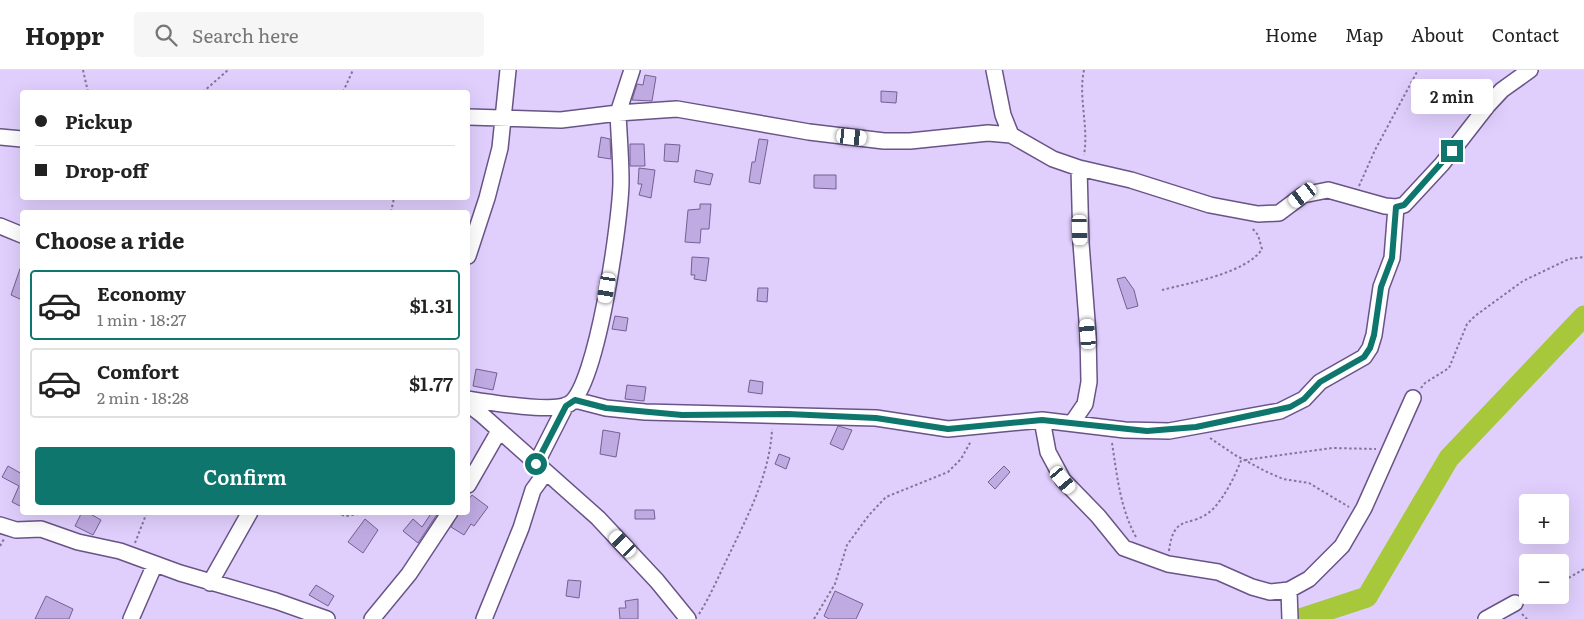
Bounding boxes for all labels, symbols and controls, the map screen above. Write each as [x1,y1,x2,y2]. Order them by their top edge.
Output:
search box [134,12,484,57]
text: Hoppr [25,17,104,52]
icon: search [152,21,180,49]
text: Search here [192,21,299,49]
text: Home [1265,21,1317,48]
text: Map [1345,21,1383,48]
text: About [1411,21,1464,48]
text: Contact [1492,21,1559,48]
callout: 2 min [1411,78,1493,114]
text: 2 min [1430,84,1474,108]
text: Pickup [65,107,133,135]
car [836,128,867,146]
route end [1441,140,1463,162]
text: Drop-off [65,156,148,184]
car [1286,180,1319,210]
car [1071,215,1088,245]
text: Choose a ride [35,223,184,256]
car [597,272,616,304]
text: Economy [97,279,186,307]
icon: car [37,283,82,328]
text: $1.31 [410,291,453,319]
text: 1 min · 18:27 [97,307,186,331]
car [1079,318,1096,350]
text: Comfort [97,357,179,385]
icon: car [37,361,82,406]
text: $1.77 [409,369,453,397]
text: 2 min · 18:28 [97,385,189,409]
button: Confirm [35,447,455,505]
route start [525,453,547,475]
car [1047,464,1078,496]
map controls [1519,494,1569,604]
button: + [1519,494,1569,544]
car [607,528,638,560]
button: − [1519,554,1569,604]

